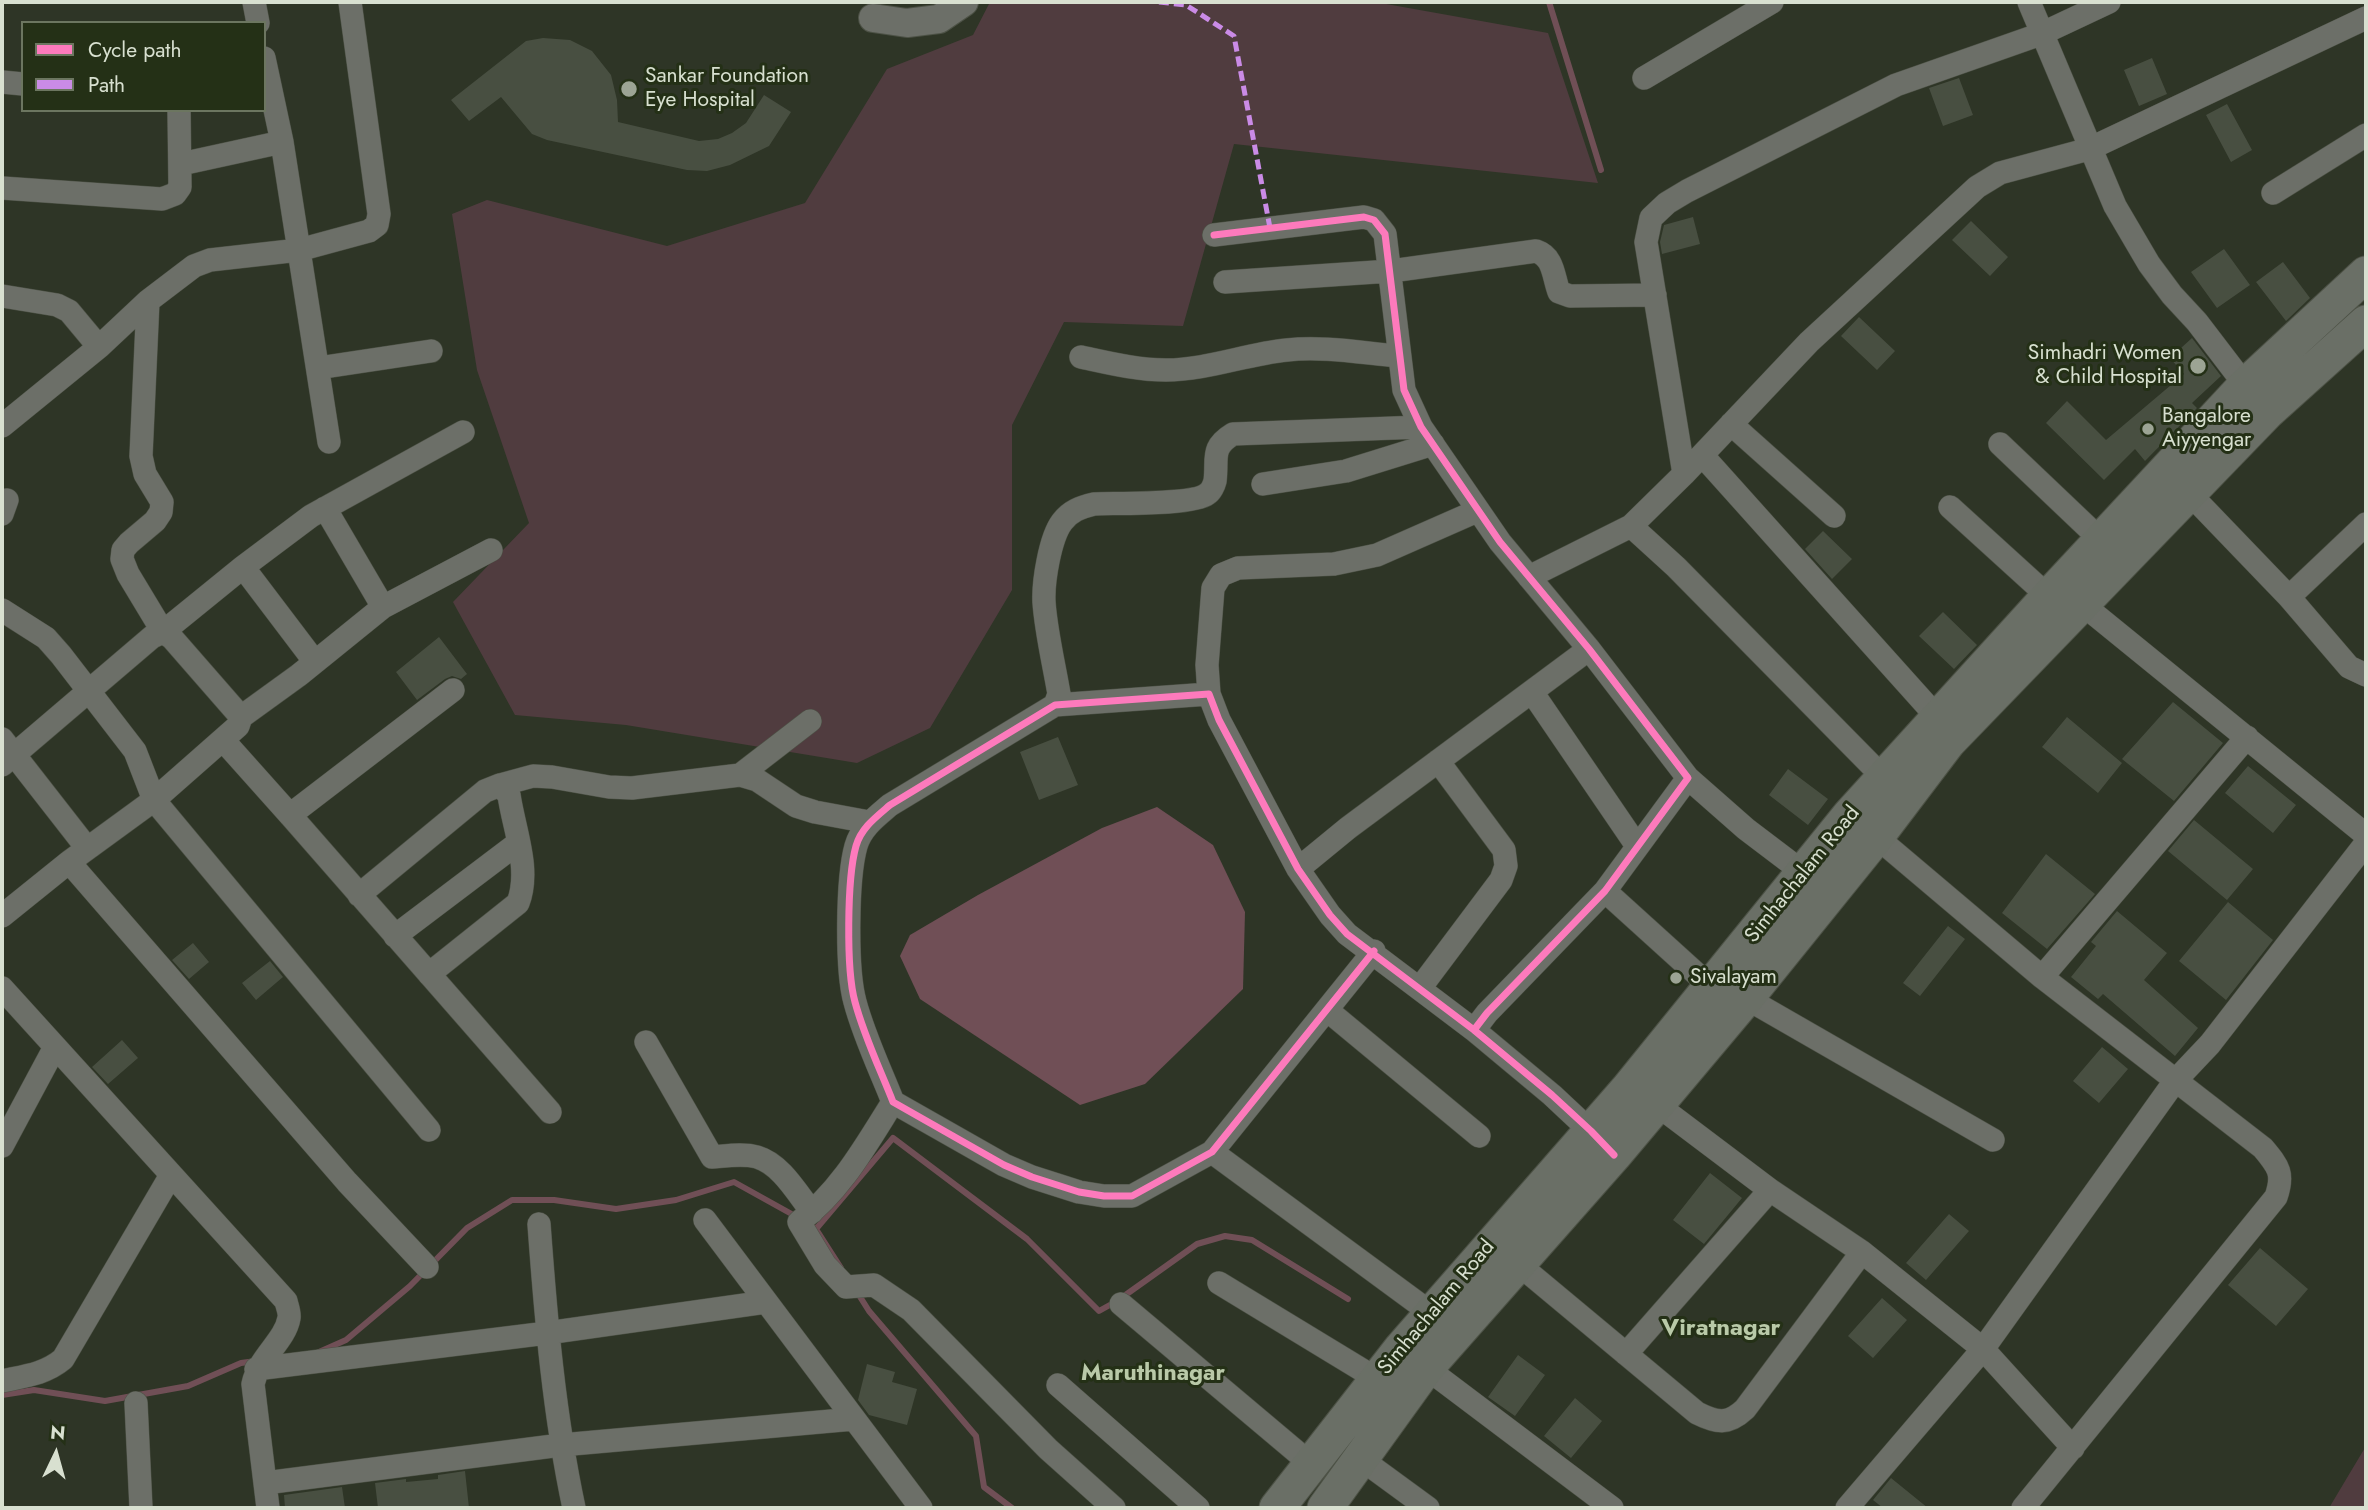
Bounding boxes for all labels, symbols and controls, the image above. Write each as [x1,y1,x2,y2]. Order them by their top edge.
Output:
legend [21,21,266,112]
text: Cycle path [88,35,181,65]
place label: Sankar Foundation Eye Hospital [645,64,809,114]
text: Path [88,70,125,100]
marker: Sankar Foundation Eye Hospital [619,79,639,99]
place label: Simhadri Women & Child Hospital [2028,341,2182,391]
marker: Simhadri Women & Child Hospital [2188,356,2208,376]
place label: Bangalore Aiyyengar [2162,404,2251,454]
marker: Bangalore Aiyyengar [2140,421,2156,437]
street label: Simhachalam Road [1740,802,1866,948]
place label: Sivalayam [1690,965,1777,991]
marker: Sivalayam [1668,970,1684,986]
street label: Simhachalam Road [1373,1235,1501,1381]
district label: Viratnagar [1662,1315,1780,1343]
district label: Maruthinagar [1081,1360,1225,1388]
text: N [49,1418,67,1447]
north arrow [21,1419,91,1489]

